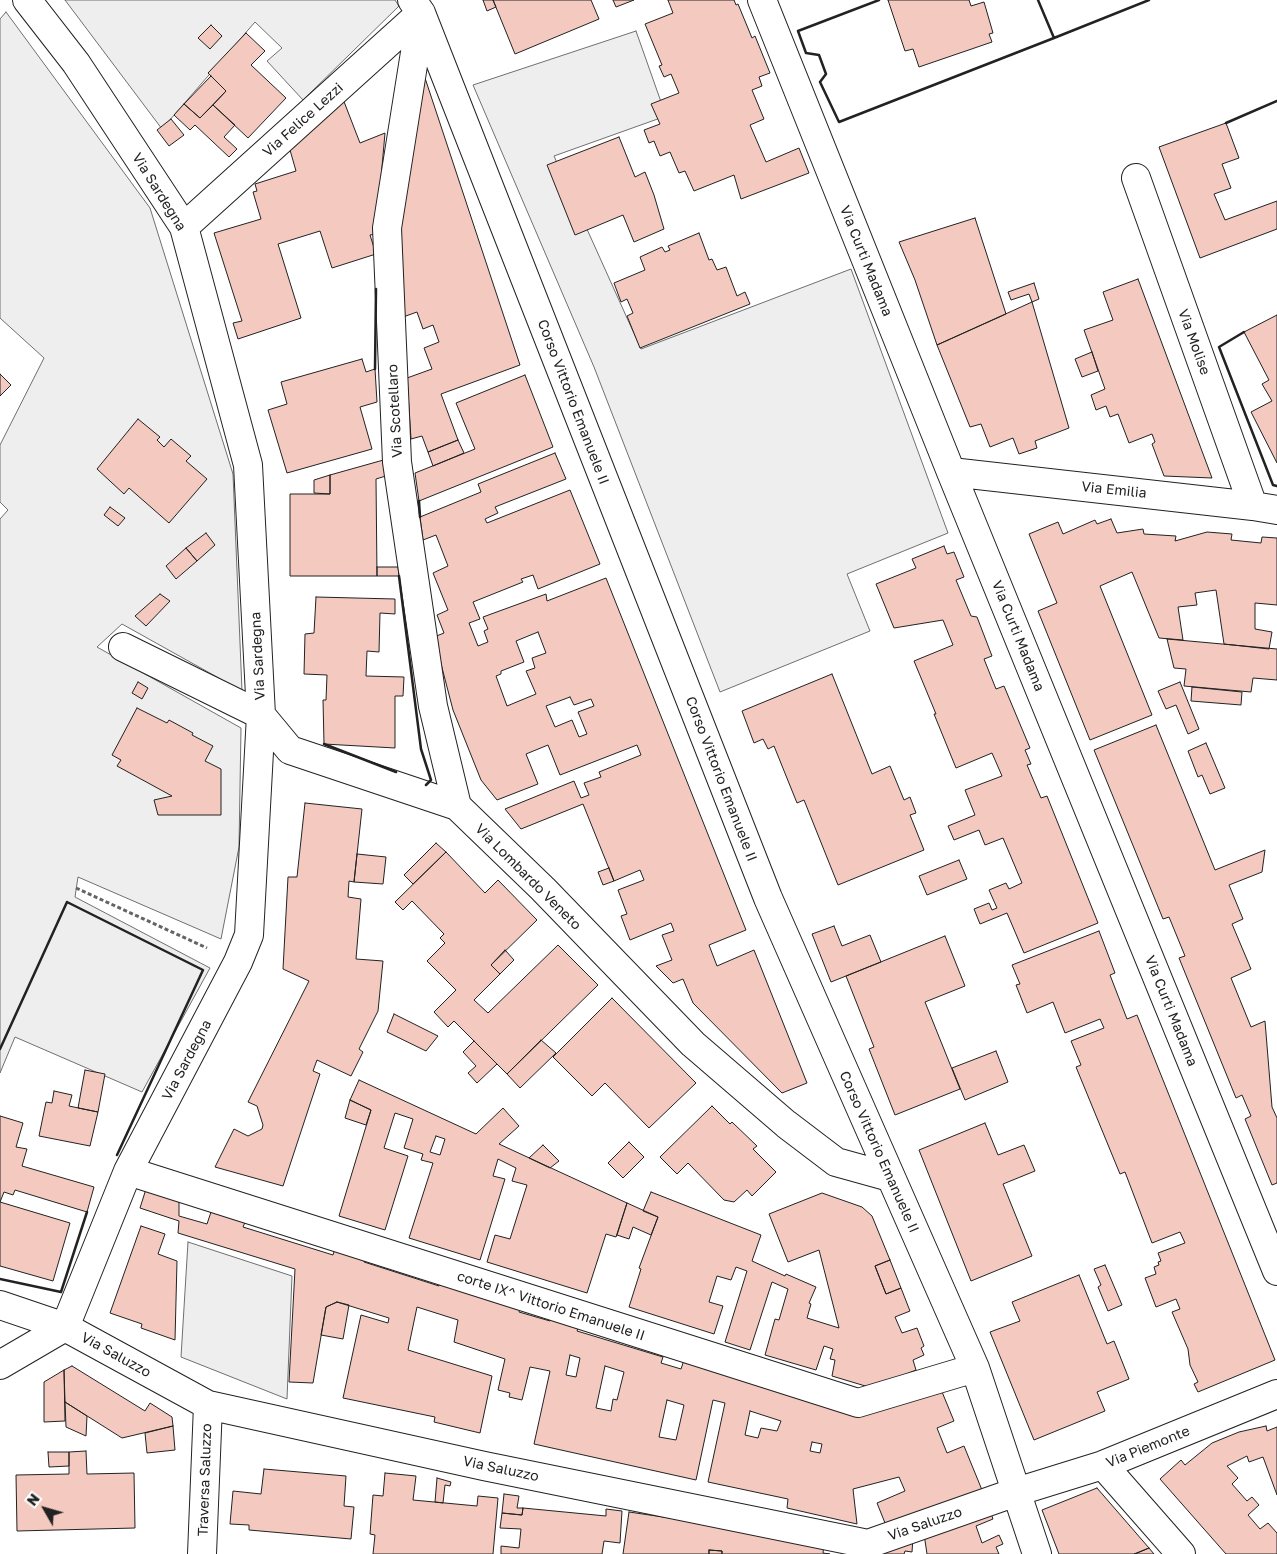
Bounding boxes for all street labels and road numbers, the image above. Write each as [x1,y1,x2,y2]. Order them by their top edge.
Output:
street label: Via Felice Lezzi [259,79,347,161]
street label: Via Sardegna [128,150,190,234]
street label: Via Curti Madama [836,203,896,319]
street label: Via Molise [1174,307,1214,377]
street label: Corso Vittorio Emanuele II [534,317,612,487]
street label: Via Scotellaro [384,364,406,458]
street label: Via Emilia [1081,478,1147,502]
street label: Via Curti Madama [988,578,1048,694]
street label: Via Sardegna [247,611,269,701]
street label: Corso Vittorio Emanuele II [682,694,760,864]
street label: Via Lombardo Veneto [472,821,584,933]
street label: Via Curti Madama [1141,953,1201,1069]
street label: Via Sardegna [159,1017,215,1103]
street label: Corso Vittorio Emanuele II [836,1069,922,1235]
street label: corte IX^ Vittorio Emanuele II [455,1268,647,1344]
street label: Via Saluzzo [78,1329,154,1381]
street label: Traversa Saluzzo [195,1423,215,1537]
street label: Via Piemonte [1104,1423,1192,1471]
street label: Via Saluzzo [462,1453,540,1485]
street label: Via Saluzzo [886,1503,964,1545]

